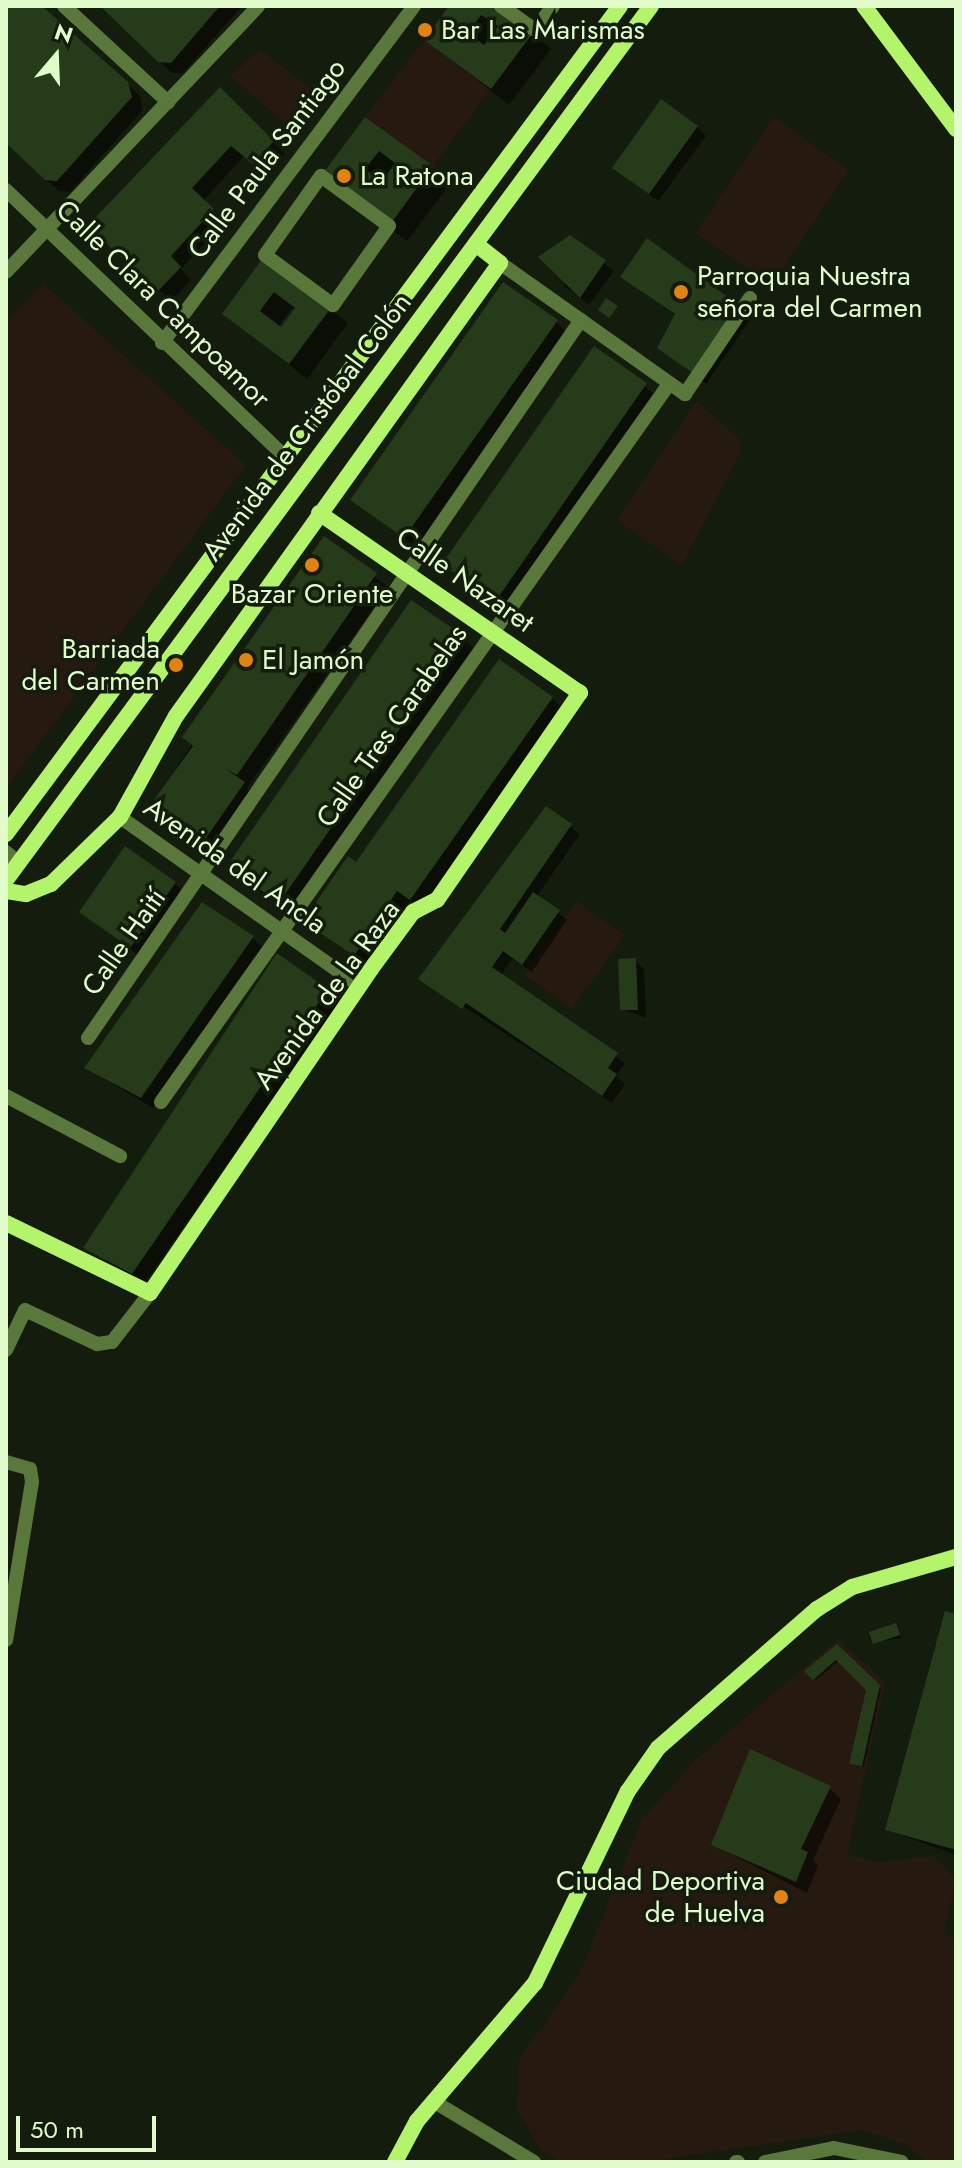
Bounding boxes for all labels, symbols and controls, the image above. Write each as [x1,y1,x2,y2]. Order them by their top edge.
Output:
place label: Bar Las Marismas [441,13,645,47]
text: N [50,15,77,51]
north arrow [16,16,96,96]
marker: Bar Las Marismas [416,21,434,39]
street label: Calle Paula Santiago [181,52,353,266]
place label: La Ratona [360,159,474,193]
marker: La Ratona [335,167,353,185]
street label: Calle Clara Campoamor [49,193,277,415]
place label: Parroquia Nuestra señora del Carmen [697,259,923,325]
marker: Parroquia Nuestra señora del Carmen [672,283,690,301]
street label: Avenida de Cristóbal Colón [195,287,419,567]
street label: Calle Nazaret [390,520,540,640]
marker: Bazar Oriente [303,556,321,574]
place label: Bazar Oriente [231,577,393,611]
street label: Calle Tres Carabelas [309,618,475,834]
place label: Barriada del Carmen [22,632,160,698]
place label: El Jamón [262,643,364,677]
marker: El Jamón [237,651,255,669]
marker: Barriada del Carmen [167,656,185,674]
street label: Avenida del Ancla [137,791,333,941]
street label: Calle Haití [75,882,173,1002]
street label: Avenida de la Raza [247,894,407,1096]
place label: Ciudad Deportiva de Huelva [556,1864,765,1930]
marker: Ciudad Deportiva de Huelva [772,1888,790,1906]
scale bar [20,2100,160,2150]
text: 50 m [30,2112,84,2147]

